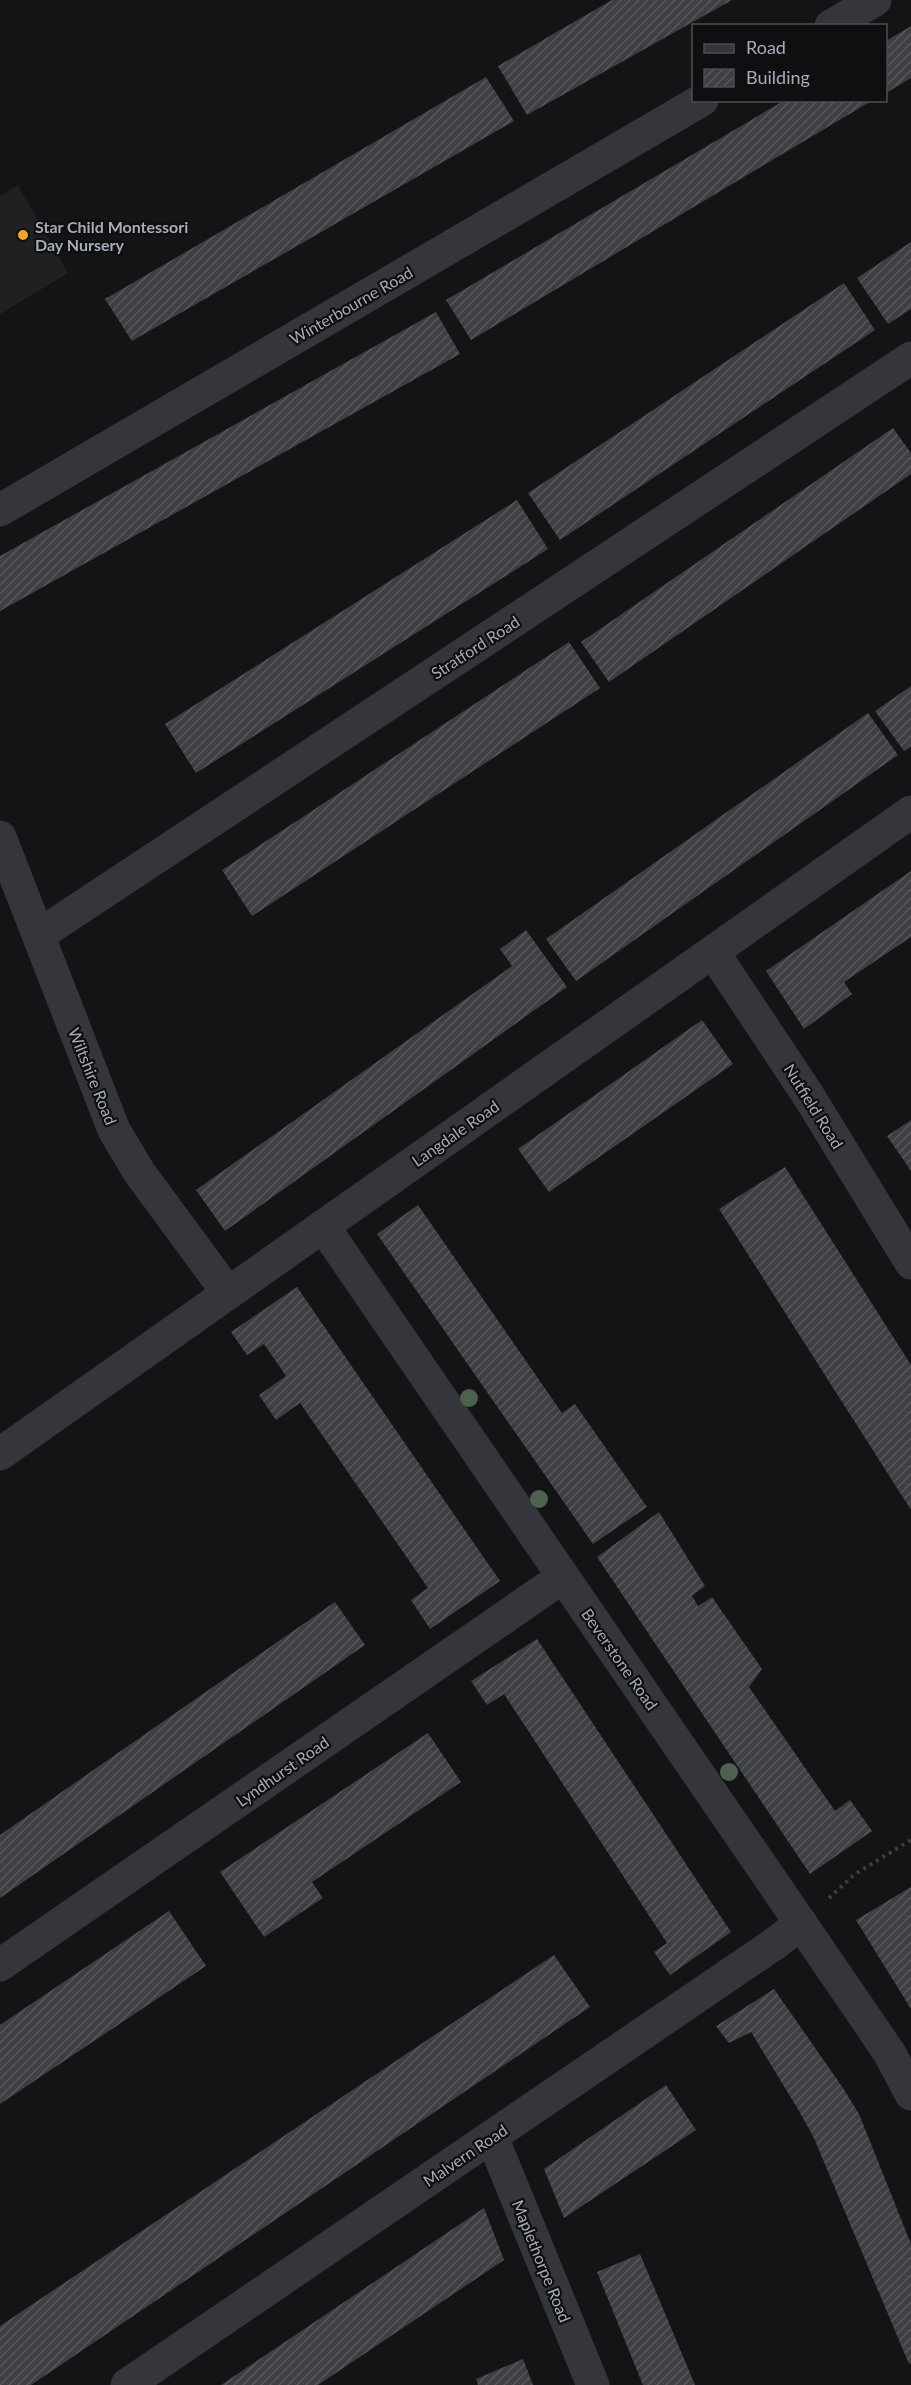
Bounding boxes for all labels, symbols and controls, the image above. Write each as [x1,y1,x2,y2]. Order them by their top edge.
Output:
legend [692,24,887,102]
text: Road [746,36,786,58]
text: Building [746,66,810,88]
place label: Star Child Montessori Day Nursery [35,217,188,254]
marker: Star Child Montessori Day Nursery [16,228,30,242]
street label: Winterbourne Road [286,262,416,348]
street label: Stratford Road [427,611,523,683]
street label: Wiltshire Road [65,1025,121,1127]
street label: Nutfield Road [780,1060,848,1152]
street label: Langdale Road [408,1096,502,1170]
street label: Beverstone Road [578,1605,662,1713]
street label: Lyndhurst Road [232,1732,332,1810]
street label: Malvern Road [419,2120,511,2190]
street label: Maplethorpe Road [509,2197,575,2325]

